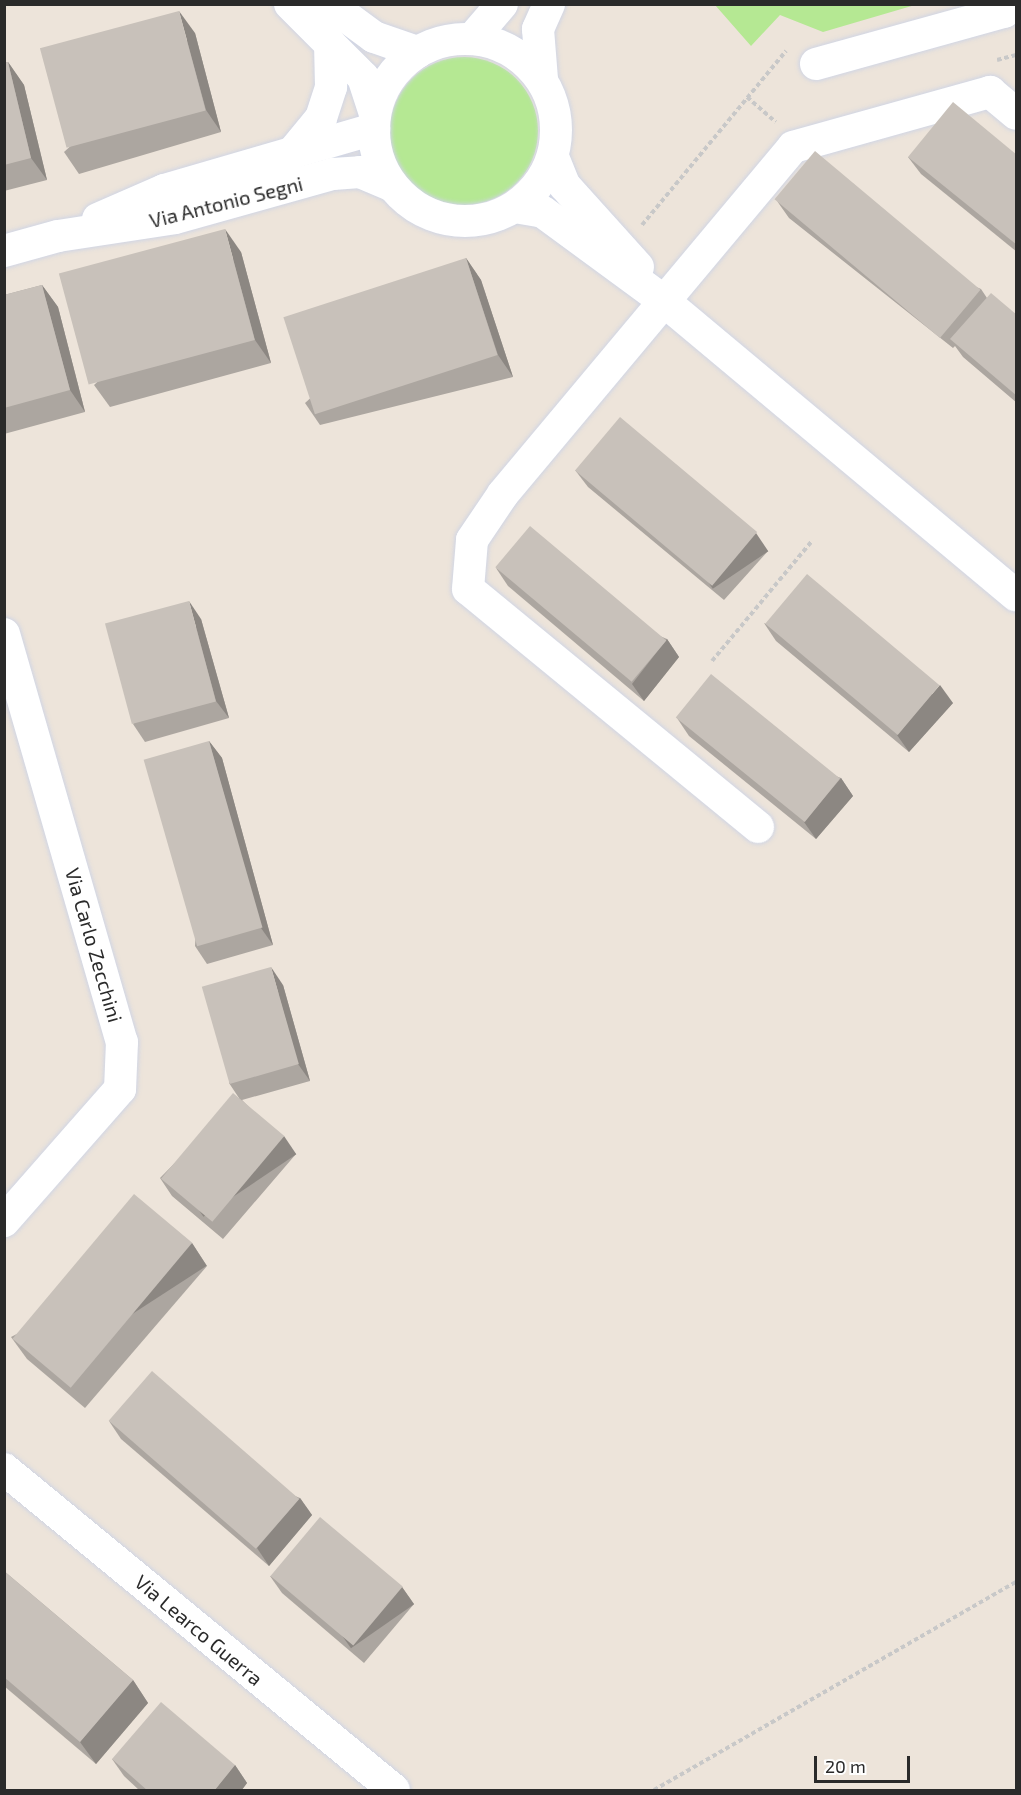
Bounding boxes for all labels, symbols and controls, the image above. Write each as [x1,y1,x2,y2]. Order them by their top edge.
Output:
street label: Via Antonio Segni [147,171,305,233]
street label: Via Carlo Zecchini [61,865,127,1025]
street label: Via Learco Guerra [130,1570,268,1690]
scale bar [817,1744,913,1782]
text: 20 m [825,1755,866,1777]

